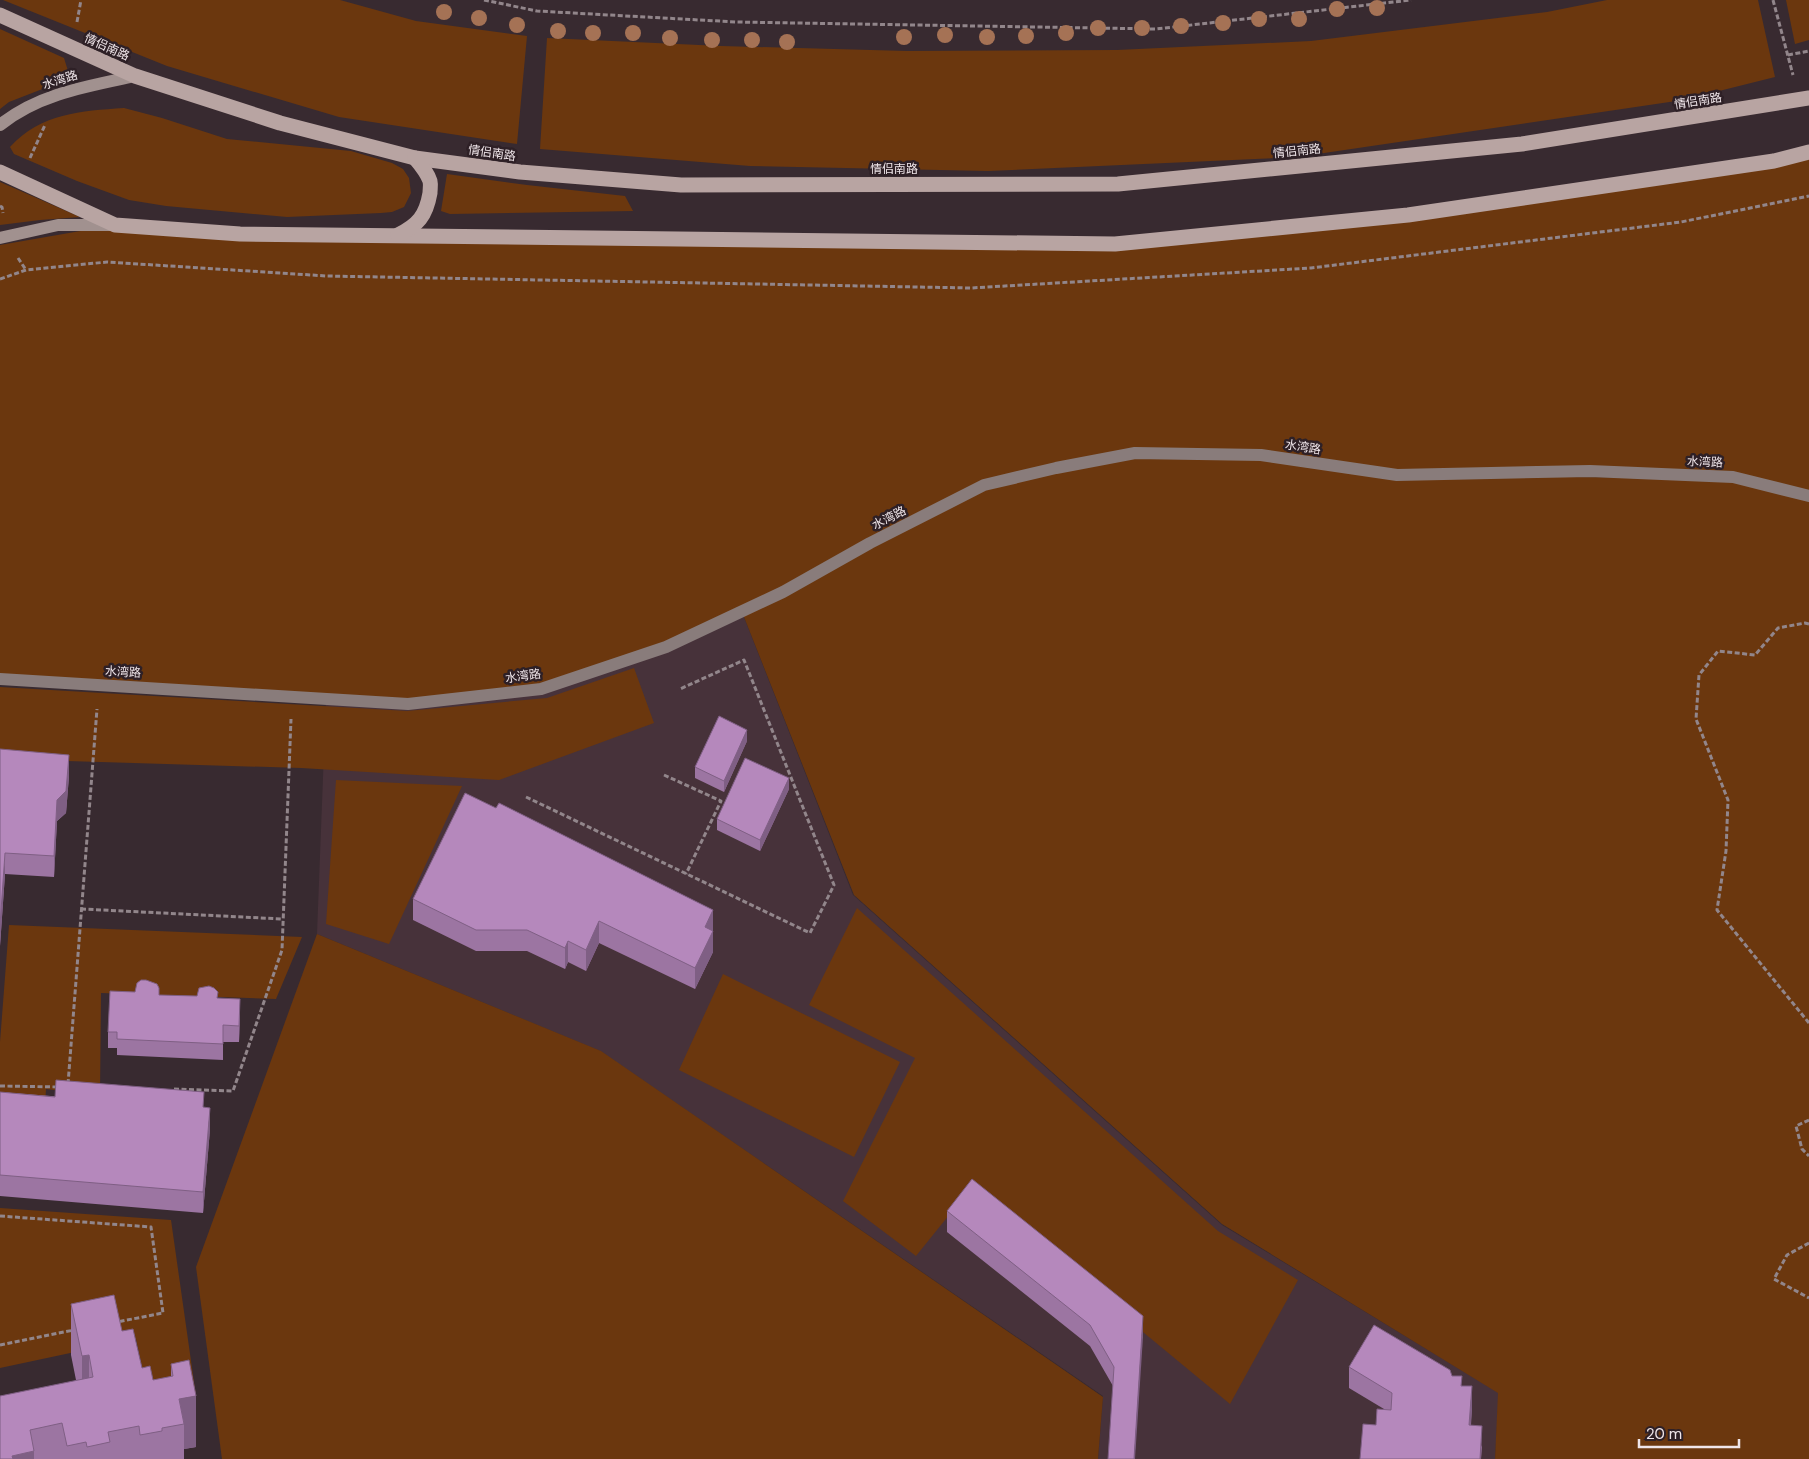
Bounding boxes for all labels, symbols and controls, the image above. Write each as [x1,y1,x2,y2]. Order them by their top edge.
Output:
street label: 情侣南路 [82,30,132,64]
street label: 水湾路 [40,67,80,93]
street label: 情侣南路 [1673,89,1723,113]
street label: 情侣南路 [1272,141,1322,161]
street label: 情侣南路 [467,142,517,164]
street label: 情侣南路 [870,161,918,177]
street label: 水湾路 [1284,436,1322,458]
street label: 水湾路 [1687,453,1723,471]
street label: 水湾路 [869,503,909,533]
street label: 水湾路 [105,663,141,681]
street label: 水湾路 [504,666,542,686]
scale bar [1639,1416,1739,1448]
text: 20 m [1646,1424,1682,1444]

